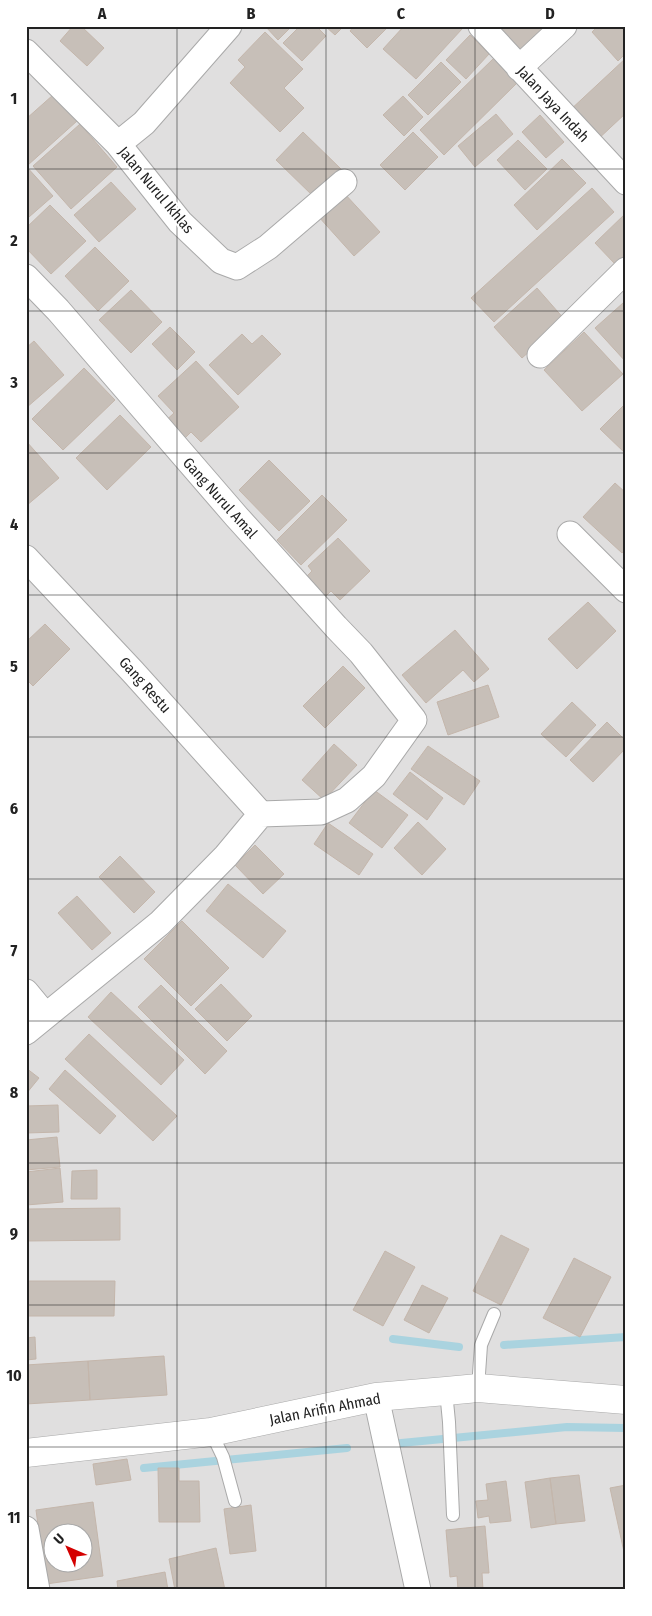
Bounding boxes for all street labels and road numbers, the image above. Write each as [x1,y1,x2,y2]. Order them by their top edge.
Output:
street label: Jalan Jaya Indah [513,62,593,146]
street label: Jalan Nurul Ikhlas [114,143,198,237]
street label: Gang Nurul Amal [179,454,261,542]
street label: Gang Restu [115,653,175,717]
street label: Jalan Arifin Ahmad [268,1389,382,1429]

